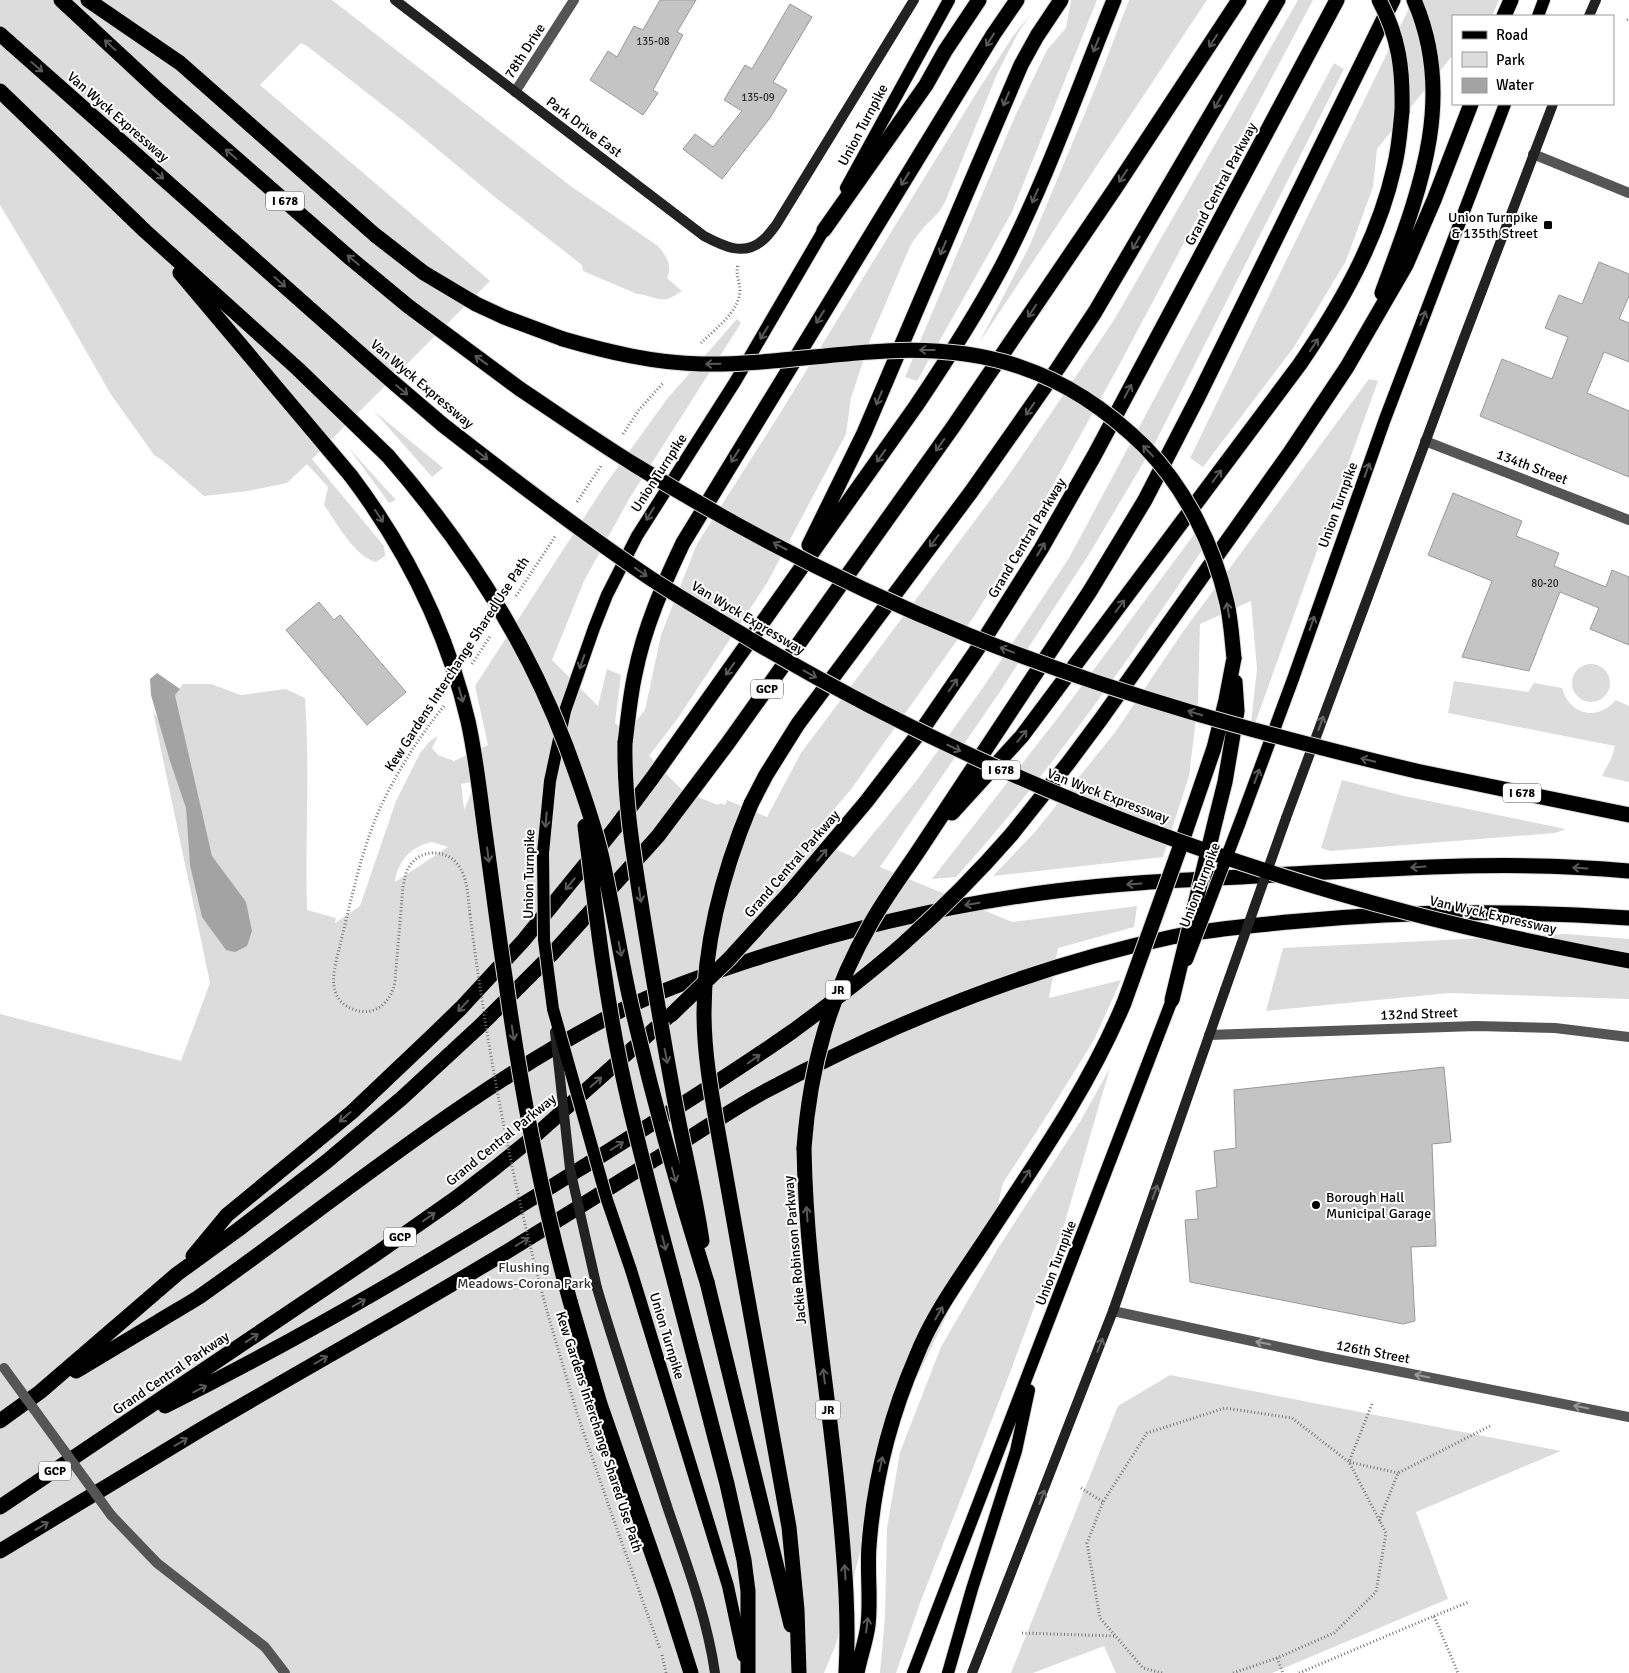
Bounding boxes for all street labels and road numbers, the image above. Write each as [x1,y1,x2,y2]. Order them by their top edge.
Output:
street label: 78th Drive [501,20,549,82]
street label: Van Wyck Expressway [64,68,173,166]
street label: Union Turnpike [834,81,892,169]
street label: Park Drive East [543,93,625,161]
street label: Grand Central Parkway [1181,119,1261,248]
road number: I 678 [266,192,304,210]
street label: Van Wyck Expressway [367,336,477,432]
street label: Union Turnpike [627,431,691,515]
street label: 134th Street [1494,446,1570,488]
street label: Union Turnpike [1315,460,1361,550]
street label: Grand Central Parkway [984,475,1070,601]
street label: Kew Gardens Interchange Shared Use Path [381,553,533,775]
street label: Van Wyck Expressway [688,577,808,659]
road number: GCP [751,680,783,699]
road number: I 678 [982,760,1020,780]
street label: Van Wyck Expressway [1044,765,1172,827]
road number: I 678 [1503,784,1541,802]
street label: Grand Central Parkway [741,806,844,921]
street label: Union Turnpike [520,829,538,919]
street label: Union Turnpike [1176,840,1224,930]
street label: Van Wyck Expressway [1428,892,1558,938]
road number: JR [826,980,850,1000]
street label: 132nd Street [1380,1004,1458,1024]
street label: Grand Central Parkway [442,1090,560,1190]
street label: Jackie Robinson Parkway [780,1175,810,1325]
street label: Union Turnpike [1032,1218,1080,1308]
road number: GCP [384,1228,416,1246]
street label: Union Turnpike [646,1291,688,1381]
street label: Kew Gardens Interchange Shared Use Path [552,1309,646,1555]
street label: Grand Central Parkway [110,1327,233,1418]
street label: 126th Street [1335,1337,1411,1367]
road number: JR [816,1400,840,1420]
road number: GCP [39,1462,71,1480]

